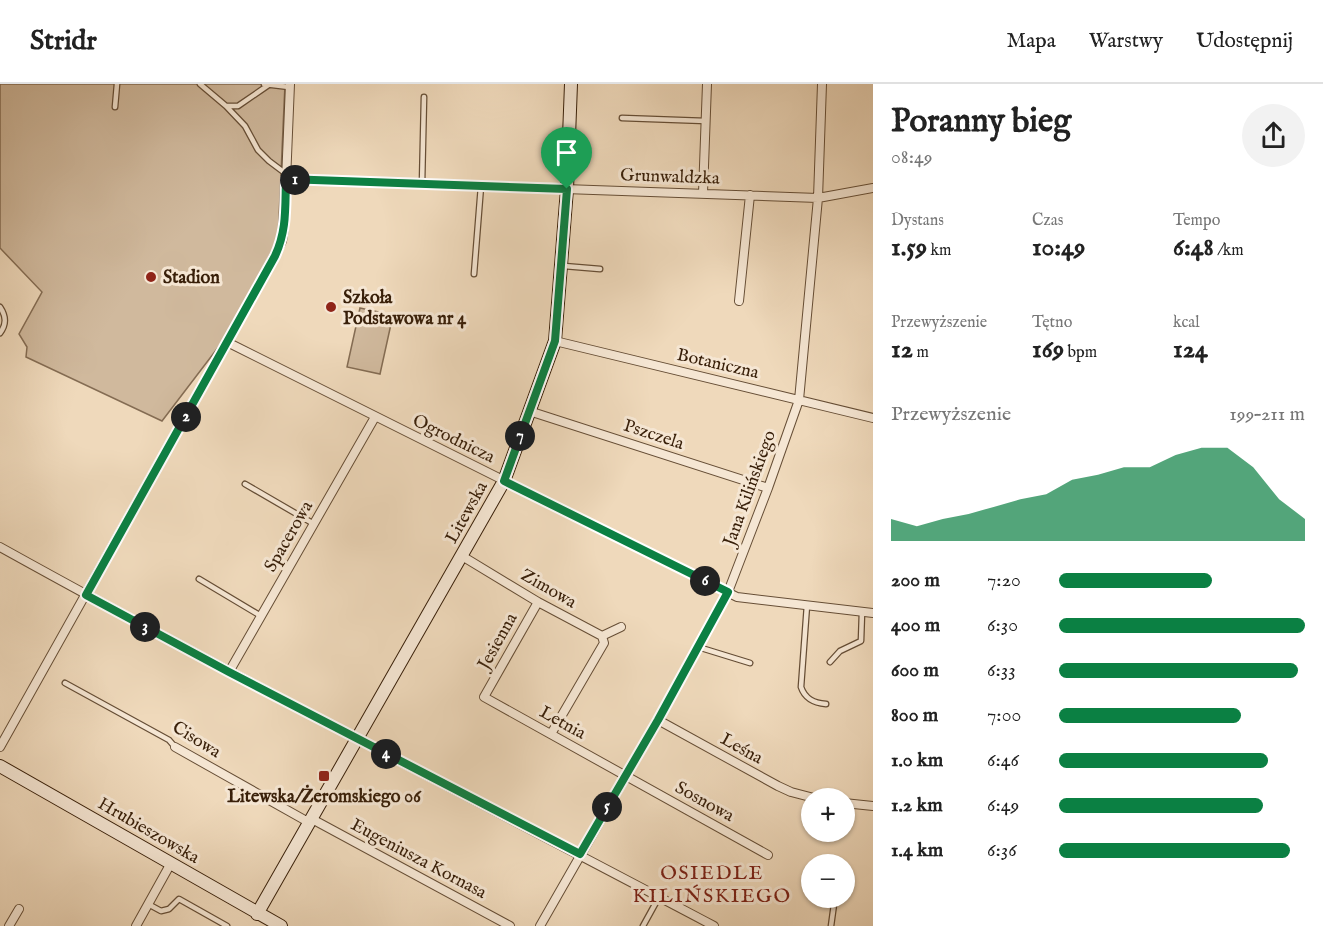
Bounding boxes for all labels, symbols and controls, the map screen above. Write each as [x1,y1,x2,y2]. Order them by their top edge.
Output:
text: Stridr [30,24,97,59]
text: Mapa [1006,28,1056,55]
text: Warstwy [1089,28,1163,55]
text: Udostępnij [1196,28,1293,55]
text: Poranny bieg [891,101,1071,143]
button: share [1242,104,1305,167]
pin [541,127,592,189]
icon: arrive [550,136,583,169]
text: 08:49 [891,145,932,170]
street label: Grunwaldzka [620,164,720,191]
pin: 1 [280,165,310,195]
text: 1 [292,170,298,190]
text: Dystans [891,211,944,231]
text: Czas [1032,211,1063,231]
text: Tempo [1173,211,1220,231]
text: 1.59 [891,231,927,264]
text: 10:49 [1032,231,1085,264]
text: 6:48 [1173,231,1214,264]
text: km [927,241,951,261]
text: /km [1214,241,1244,261]
place label: Stadion [163,267,220,290]
marker: Stadion [144,270,158,284]
place label: Szkoła Podstawowa nr 4 [343,287,467,331]
marker: Szkoła Podstawowa nr 4 [324,300,338,314]
text: Przewyższenie [891,313,987,333]
text: Tętno [1032,313,1072,333]
text: kcal [1173,313,1200,333]
text: 12 [891,333,913,366]
text: 169 [1032,333,1064,366]
text: 124 [1173,333,1208,366]
text: m [913,343,929,363]
text: bpm [1064,343,1097,363]
street label: Botaniczna [674,344,761,385]
pin: 2 [171,402,201,432]
text: Przewyższenie [891,402,1011,427]
text: 199–211 m [1229,402,1305,427]
text: 2 [182,407,190,427]
street label: Ogrodnicza [408,410,498,469]
street label: Pszczela [620,415,687,456]
pin: 7 [505,421,535,451]
text: 7 [516,426,524,446]
street label: Jana Kilińskiego [718,427,782,551]
street label: Litewska [441,477,494,548]
street label: Spacerowa [260,497,319,576]
street label: Zimowa [516,564,580,614]
pin: 6 [690,566,720,596]
text: 200 m [891,568,940,593]
text: 7:20 [987,568,1021,593]
text: 6 [702,571,708,591]
street label: Jesienna [472,609,523,676]
pin: 3 [130,612,160,642]
text: 400 m [891,613,940,638]
text: 6:30 [987,613,1018,638]
text: 3 [142,617,148,637]
text: 600 m [891,658,939,683]
text: 6:33 [987,658,1016,683]
street label: Letnia [535,701,590,745]
text: 800 m [891,703,938,728]
text: 7:00 [987,703,1021,728]
street label: Cisowa [168,716,225,764]
street label: Leśna [716,728,767,770]
pin: 4 [371,739,401,769]
text: 4 [382,744,390,764]
text: 1.0 km [891,748,943,773]
text: 6:46 [987,748,1019,773]
marker: Litewska/Żeromskiego 06 [317,769,331,783]
street label: Sosnowa [671,777,738,828]
place label: Litewska/Żeromskiego 06 [227,784,422,809]
map controls [801,788,855,908]
button: + [801,788,855,842]
pin: 5 [592,792,622,822]
street label: Hrubieszowska [93,793,203,870]
text: 1.2 km [891,793,943,818]
text: 6:49 [987,793,1019,818]
text: 5 [604,797,610,817]
street label: Eugeniusza Kornasa [346,814,490,905]
text: 1.4 km [891,838,943,863]
text: 6:36 [987,838,1017,863]
button: − [801,854,855,908]
district label: OSIEDLE KILIŃSKIEGO [632,861,792,909]

